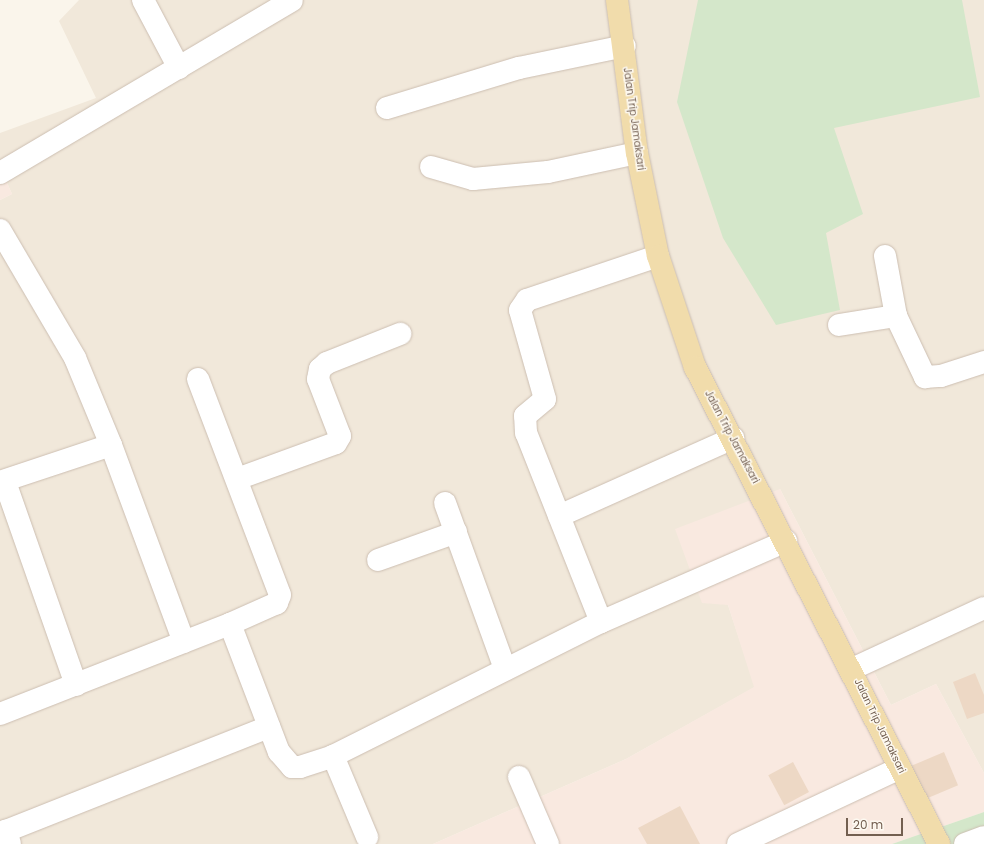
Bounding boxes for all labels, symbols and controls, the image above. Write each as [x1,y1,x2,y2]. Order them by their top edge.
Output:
street label: Jalan Trip Jamaksari [621,67,647,171]
street label: Jalan Trip Jamaksari [702,388,762,486]
street label: Jalan Trip Jamaksari [852,677,908,775]
scale bar [848,810,905,836]
text: 20 m [853,816,883,833]

